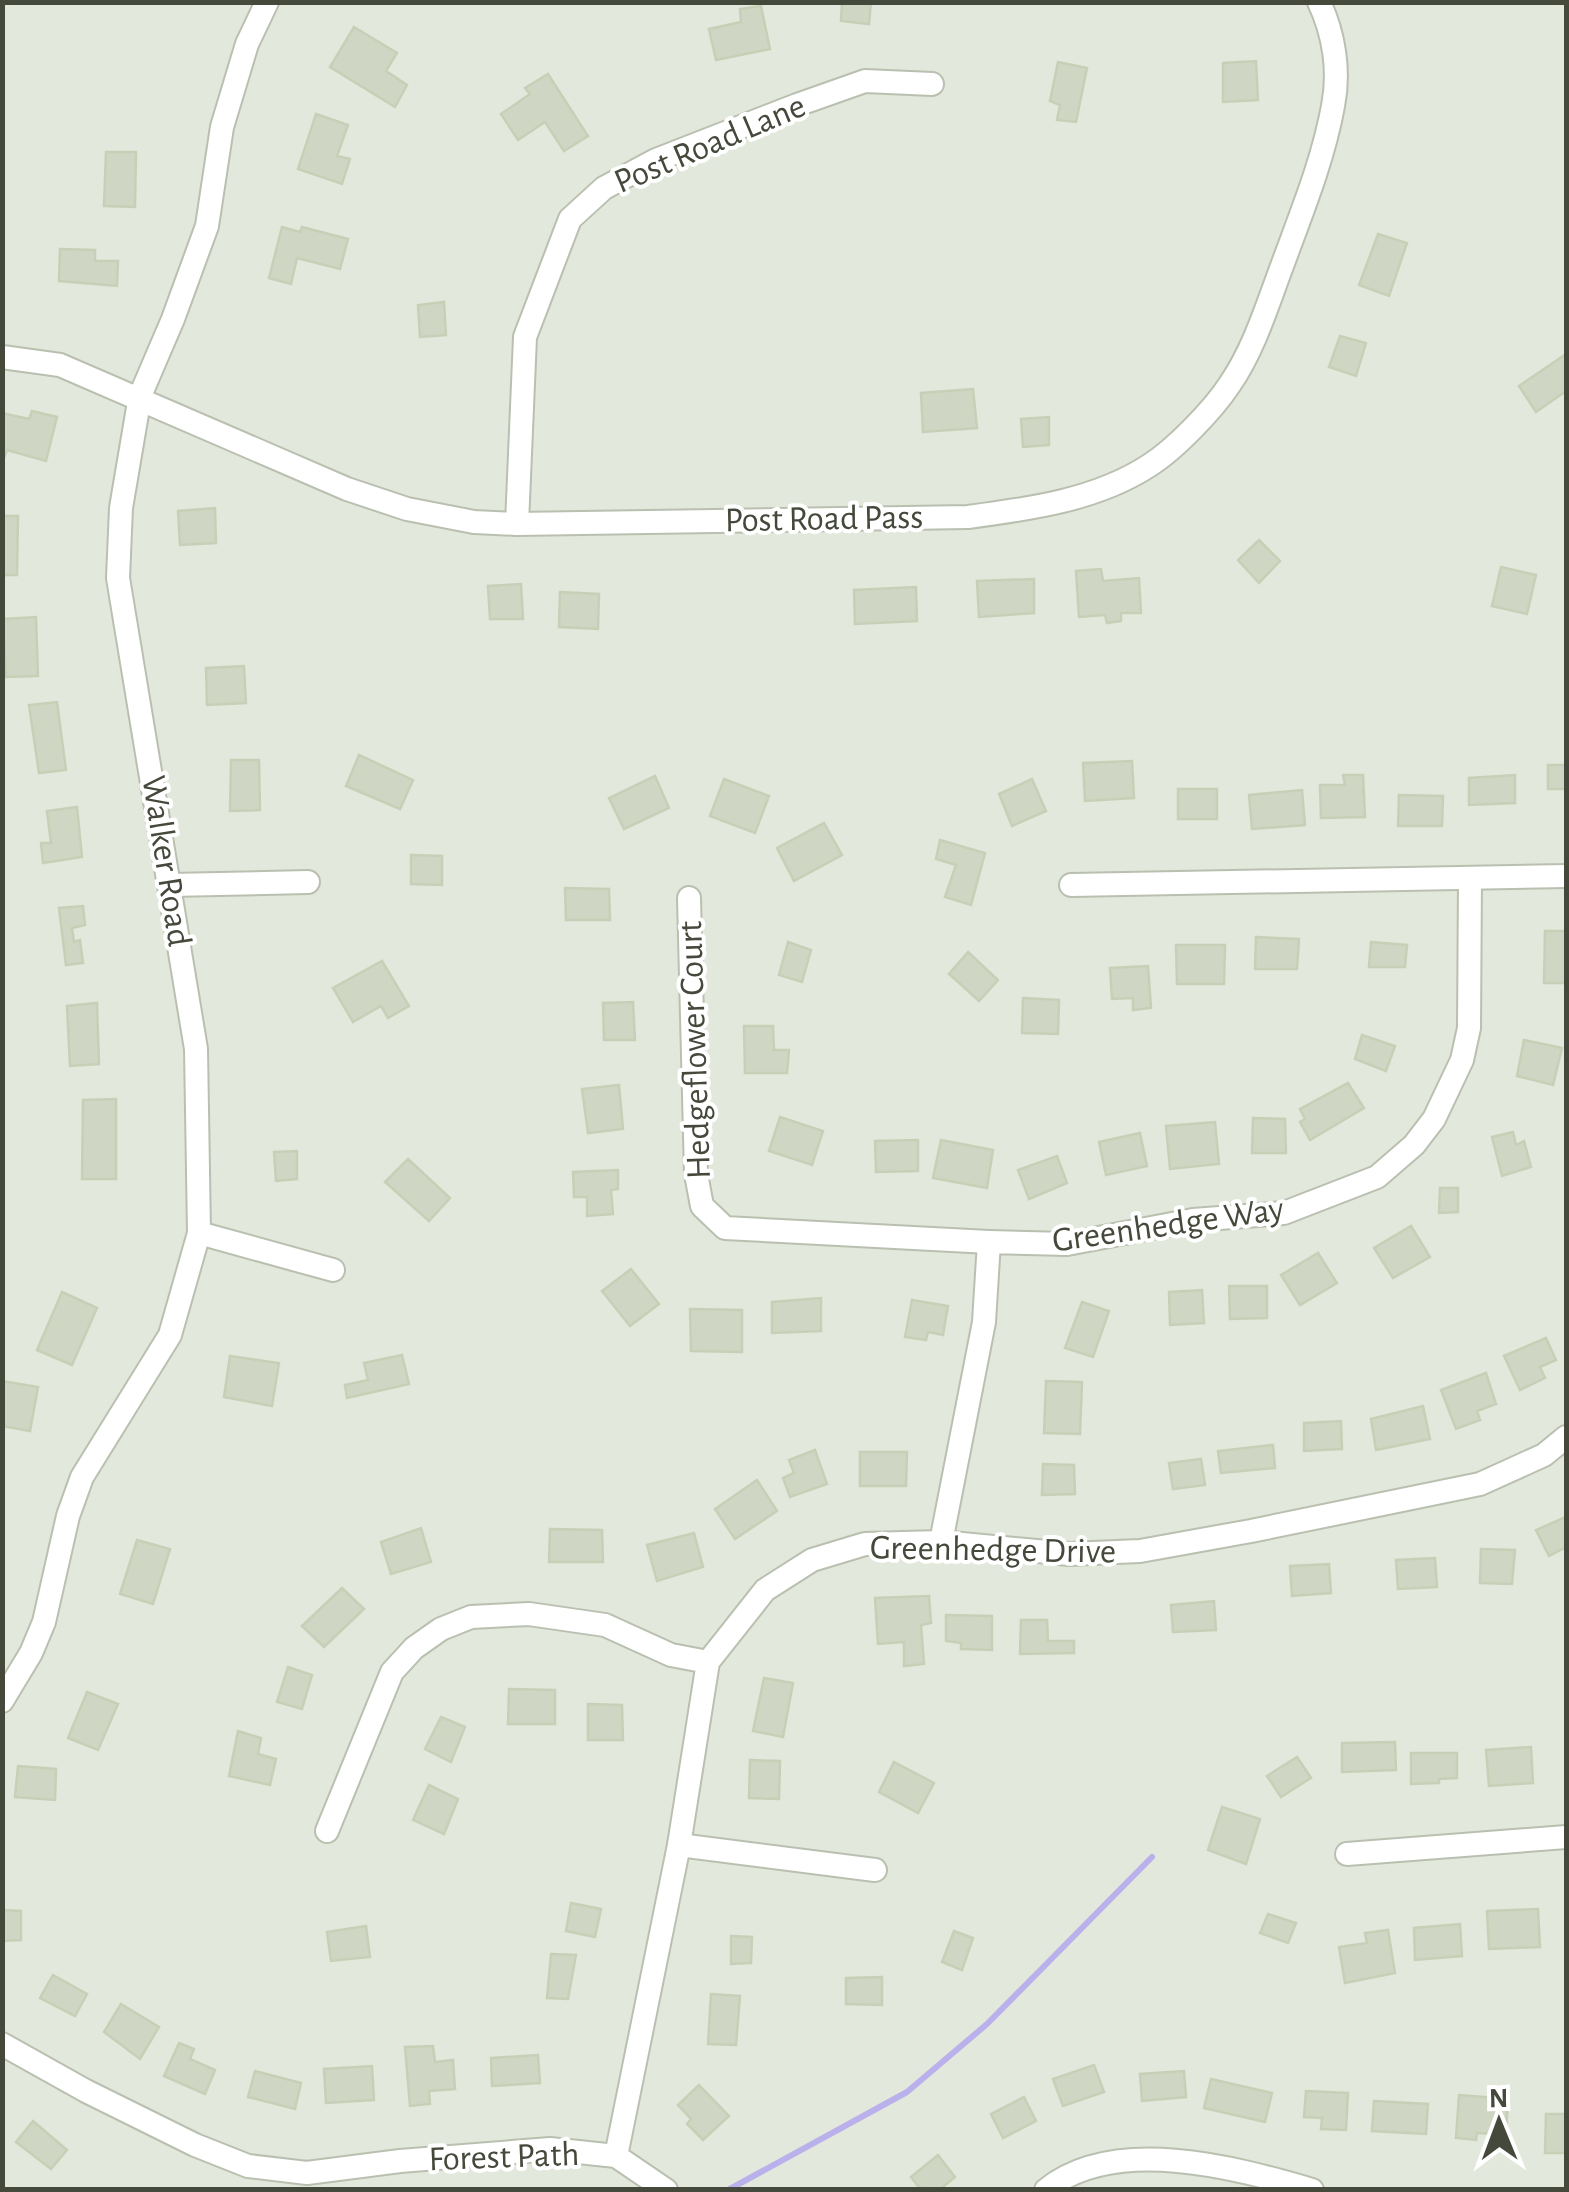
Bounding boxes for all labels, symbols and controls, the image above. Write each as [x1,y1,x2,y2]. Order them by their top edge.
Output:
street label: Post Road Lane [609,88,811,200]
street label: Post Road Pass [724,500,924,538]
street label: Walker Road [135,773,197,949]
street label: Hedgeflower Court [673,920,717,1180]
street label: Greenhedge Way [1050,1191,1286,1259]
street label: Greenhedge Drive [870,1530,1116,1570]
north arrow [1449,2072,1549,2172]
text: N [1489,2085,1509,2113]
street label: Forest Path [428,2137,580,2177]

